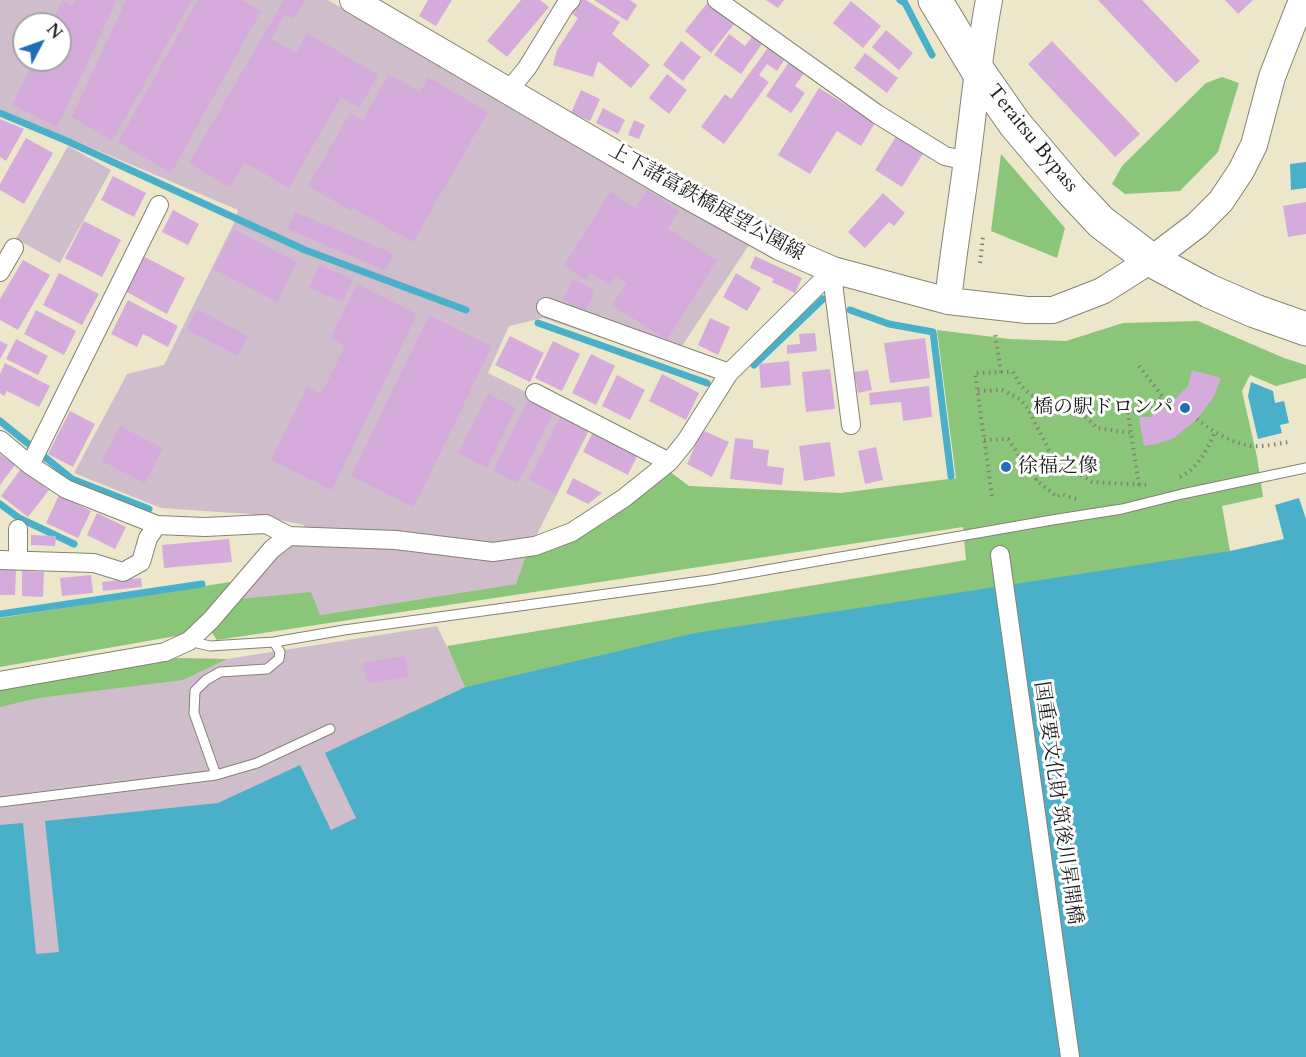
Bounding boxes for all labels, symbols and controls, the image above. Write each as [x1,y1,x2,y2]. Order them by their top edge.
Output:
north arrow [12,12,72,72]
text: N [41,19,67,44]
street label: Teraitsu Bypass [981,80,1083,198]
street label: 上下諸富鉄橋展望公園線 [604,139,808,267]
place label: 橋の駅ドロンパ [1033,396,1173,420]
marker: 橋の駅ドロンパ [1178,401,1192,415]
place label: 徐福之像 [1018,455,1098,479]
marker: 徐福之像 [999,460,1013,474]
street label: 国重要文化財 筑後川昇開橋 [1028,680,1086,926]

